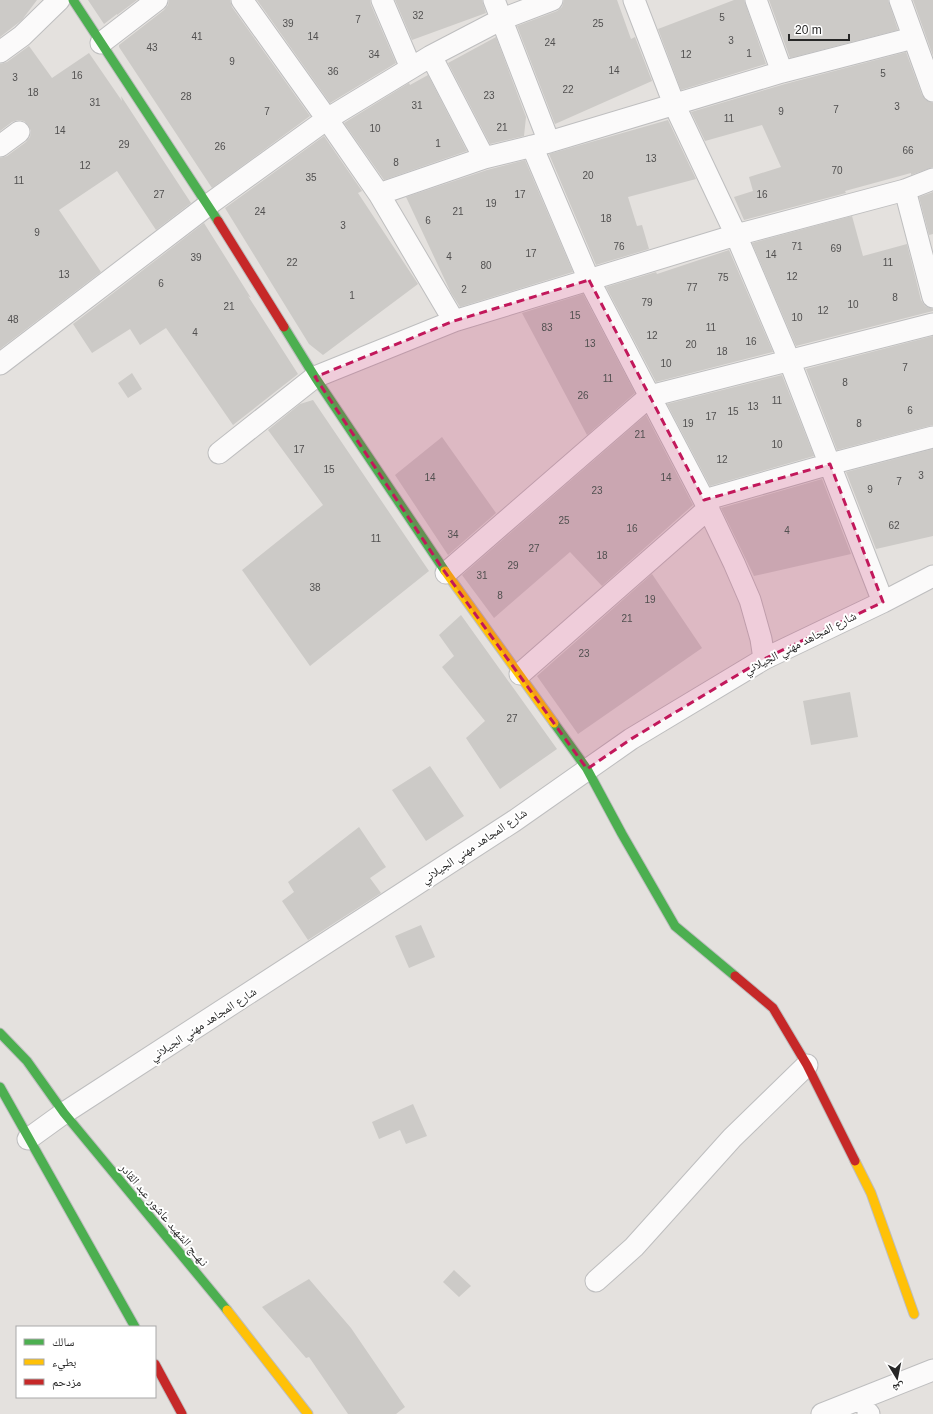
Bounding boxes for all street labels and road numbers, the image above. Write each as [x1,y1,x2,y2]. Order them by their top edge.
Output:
street label: شارع المجاهد مهني الجيلاني [741,608,860,680]
street label: شارع المجاهد مهني الجيلاني [419,805,531,889]
street label: شارع المجاهد مهني الجيلاني [147,984,261,1066]
street label: نـهــج الشهيد عاشور عبد القادر [116,1160,211,1269]

